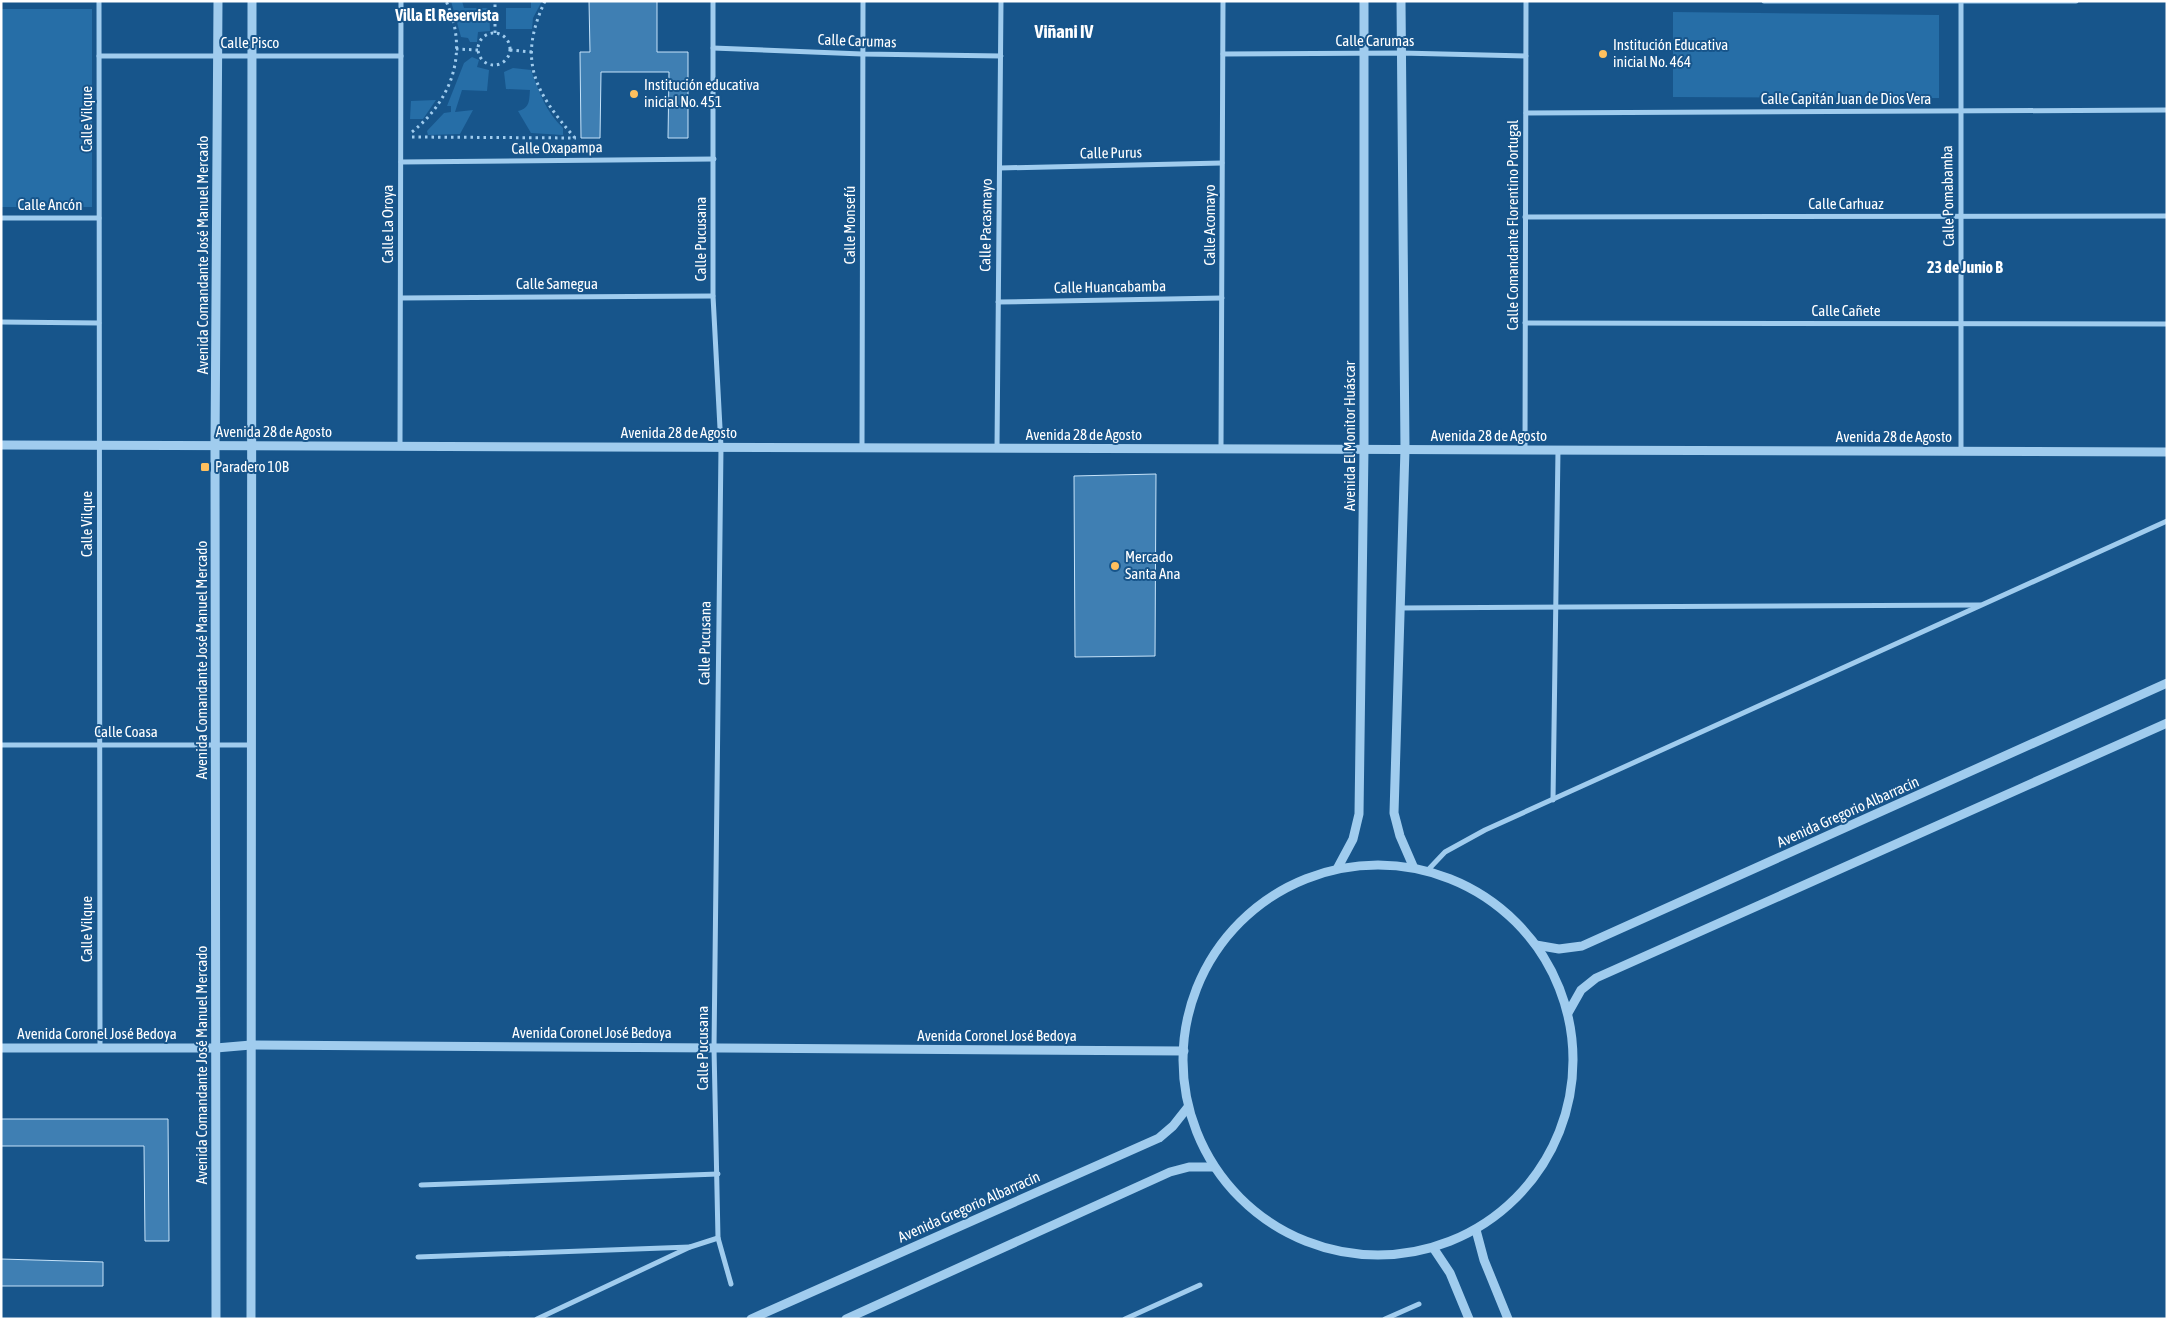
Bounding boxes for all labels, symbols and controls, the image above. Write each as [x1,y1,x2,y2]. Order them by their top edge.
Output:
district label: Villa El Reservista [394,6,499,24]
district label: Viñani IV [1034,21,1094,42]
street label: Calle Carumas [817,31,897,50]
street label: Calle Carumas [1336,32,1414,49]
street label: Calle Pisco [221,34,279,51]
place label: Institución Educativa inicial No. 464 [1613,36,1728,70]
marker: Institución Educativa inicial No. 464 [1597,48,1609,60]
place label: Institución educativa inicial No. 451 [644,76,760,110]
street label: Calle Vilque [78,86,95,152]
marker: Institución educativa inicial No. 451 [628,88,640,100]
street label: Calle Capitán Juan de Dios Vera [1761,90,1931,107]
street label: Calle Comandante Florentino Portugal [1504,120,1521,330]
street label: Avenida Comandante José Manuel Mercado [194,136,211,374]
street label: Calle Oxapampa [511,138,603,157]
street label: Calle Purus [1080,143,1142,162]
street label: Calle Pomabamba [1938,145,1957,247]
street label: Calle Pacasmayo [976,178,995,272]
street label: Calle Acomayo [1201,184,1218,266]
street label: Calle La Oroya [379,185,396,263]
street label: Calle Monsefú [841,186,858,264]
street label: Calle Carhuaz [1808,195,1884,212]
street label: Calle Ancón [18,196,82,213]
street label: Calle Pucusana [692,197,709,281]
district label: 23 de Junio B [1927,258,2003,276]
street label: Calle Samegua [516,275,598,292]
street label: Calle Huancabamba [1054,277,1166,296]
street label: Calle Cañete [1811,302,1881,319]
street label: Avenida El Monitor Huáscar [1341,360,1358,511]
street label: Avenida 28 de Agosto [216,423,332,440]
street label: Avenida 28 de Agosto [621,424,737,441]
street label: Avenida 28 de Agosto [1026,426,1142,443]
street label: Avenida 28 de Agosto [1431,427,1547,444]
street label: Avenida 28 de Agosto [1836,428,1952,445]
place label: Paradero 10B [215,458,289,475]
marker: Paradero 10B [199,461,211,473]
street label: Calle Vilque [78,491,95,557]
street label: Avenida Comandante José Manuel Mercado [193,541,210,779]
place label: Mercado Santa Ana [1125,548,1181,582]
marker: Mercado Santa Ana [1109,560,1121,572]
street label: Calle Pucusana [695,601,714,685]
street label: Calle Coasa [94,723,158,740]
street label: Avenida Gregorio Albarracín [1774,773,1921,851]
street label: Calle Vilque [78,896,95,962]
street label: Avenida Comandante José Manuel Mercado [193,946,210,1184]
street label: Calle Pucusana [694,1006,711,1090]
street label: Avenida Coronel José Bedoya [512,1024,672,1041]
street label: Avenida Coronel José Bedoya [17,1025,177,1042]
street label: Avenida Coronel José Bedoya [917,1027,1077,1044]
street label: Avenida Gregorio Albarracín [895,1168,1042,1246]

